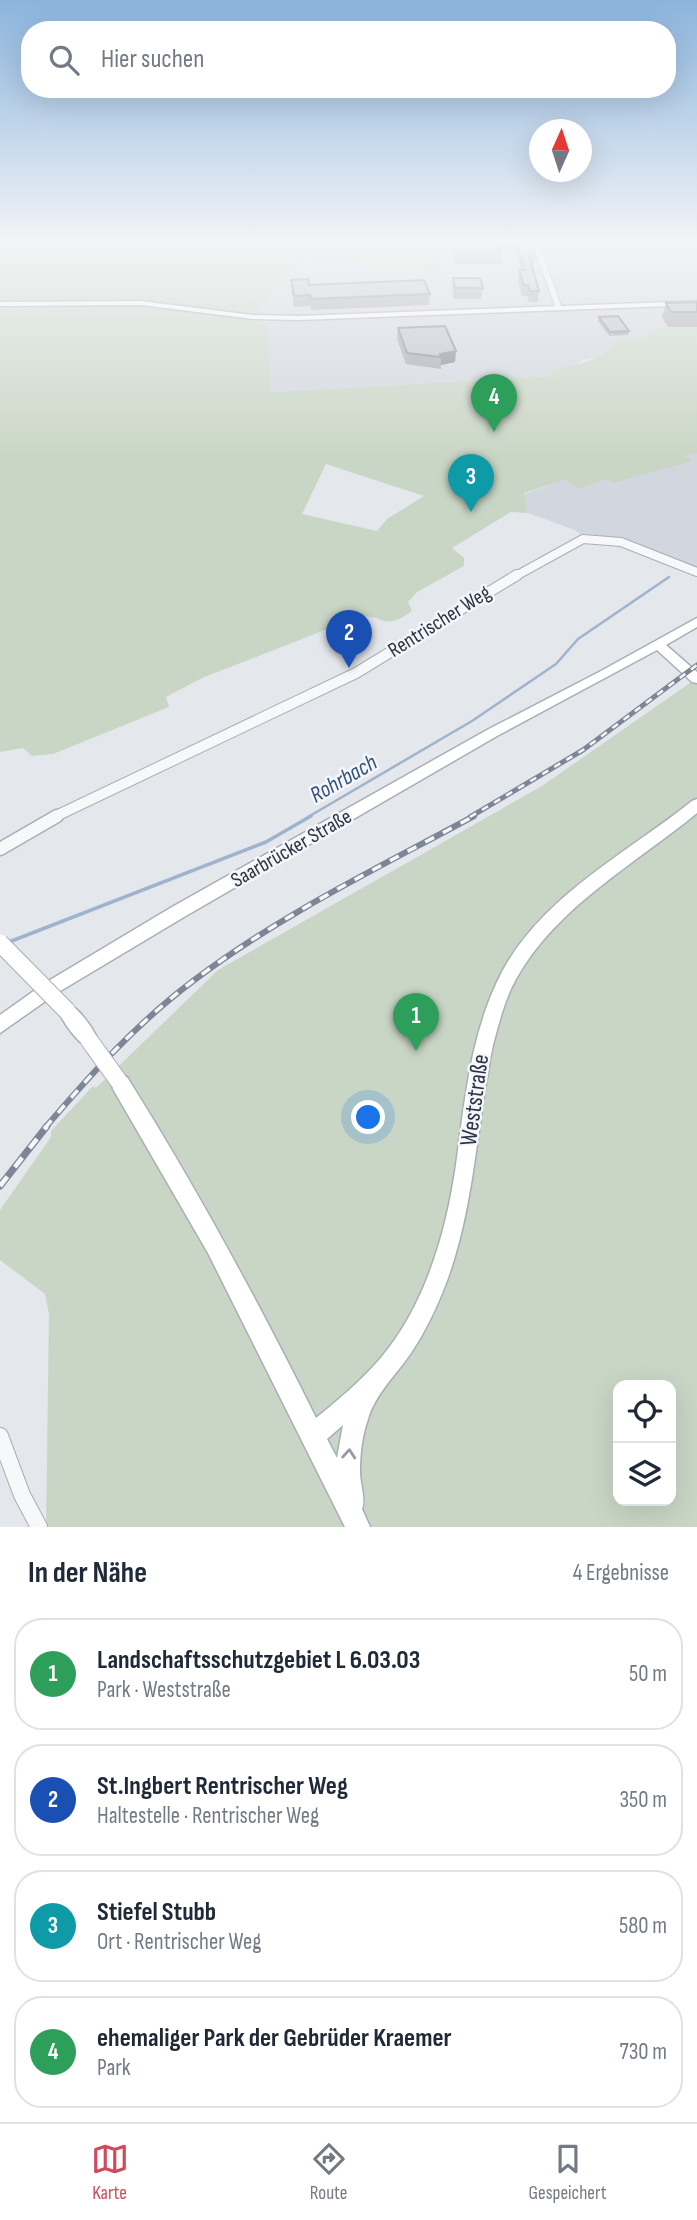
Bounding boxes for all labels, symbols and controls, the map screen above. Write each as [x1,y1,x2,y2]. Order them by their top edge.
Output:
search box [21,21,676,98]
icon: search [45,41,83,79]
text: Hier suchen [101,44,204,75]
north arrow [529,119,592,182]
pin: 4 [471,374,517,432]
pin: 3 [448,454,494,512]
street label: Rentrischer Weg [383,580,495,663]
pin: 2 [326,610,372,668]
water label: Rohrbach [305,748,382,809]
street label: Saarbrücker Straße [227,804,356,893]
pin: 1 [393,993,439,1051]
street label: Weststraße [454,1052,495,1148]
your location [351,1100,385,1134]
map controls [613,1380,676,1506]
button: locate [613,1380,676,1443]
button: layers [613,1443,676,1506]
one-way arrow [341,1449,356,1460]
text: In der Nähe [28,1555,147,1591]
text: 4 Ergebnisse [573,1559,669,1587]
text: Landschaftsschutzgebiet L 6.03.03 [97,1645,420,1676]
text: 1 [48,1660,58,1688]
text: 50 m [629,1660,667,1688]
text: Park · Weststraße [97,1676,231,1704]
text: St.Ingbert Rentrischer Weg [97,1771,348,1802]
text: 2 [48,1786,58,1814]
text: 350 m [619,1786,667,1814]
text: Haltestelle · Rentrischer Weg [97,1802,319,1830]
text: Stiefel Stubb [97,1897,216,1928]
text: 3 [48,1912,58,1940]
text: 580 m [619,1912,667,1940]
text: Ort · Rentrischer Weg [97,1928,261,1956]
text: ehemaliger Park der Gebrüder Kraemer [97,2023,452,2054]
text: 4 [48,2038,58,2066]
text: 730 m [619,2038,667,2066]
text: Park [97,2054,131,2082]
tab: Karte [91,2140,129,2205]
tab: Route [310,2140,348,2205]
tab: Gespeichert [529,2140,606,2205]

